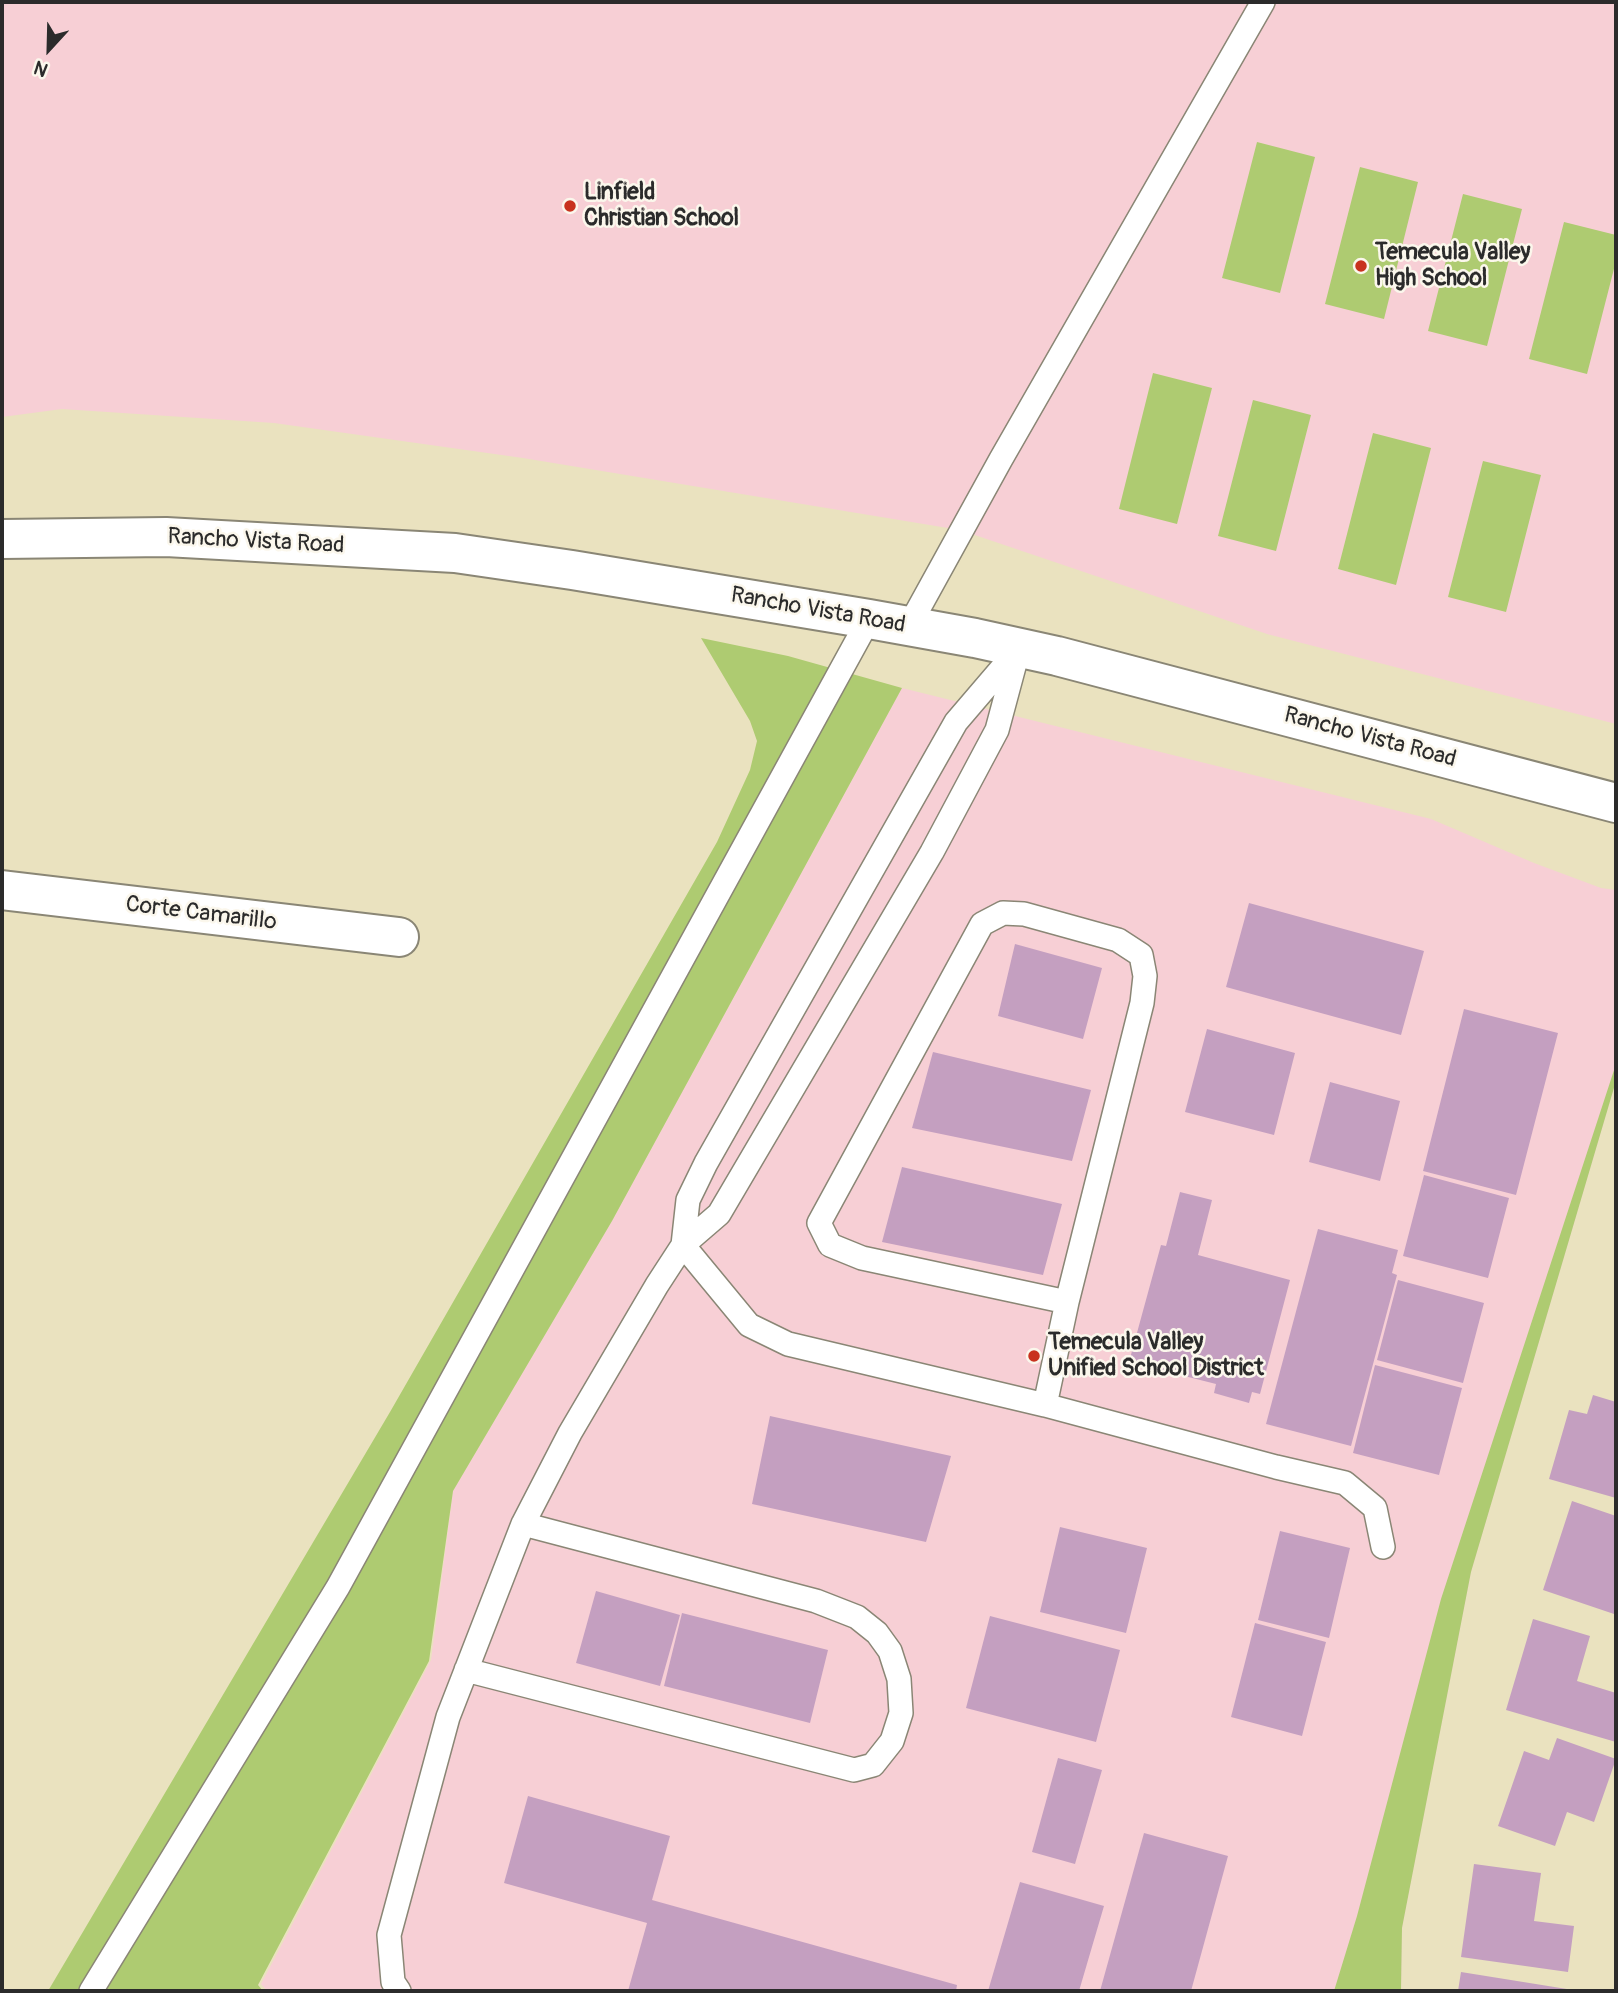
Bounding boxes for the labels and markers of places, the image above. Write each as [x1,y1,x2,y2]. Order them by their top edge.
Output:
place label: Linfield Christian School [584,179,739,233]
marker: Linfield Christian School [562,198,578,214]
place label: Temecula Valley High School [1375,239,1530,293]
marker: Temecula Valley High School [1353,258,1369,274]
place label: Temecula Valley Unified School District [1048,1329,1264,1383]
marker: Temecula Valley Unified School District [1026,1348,1042,1364]

